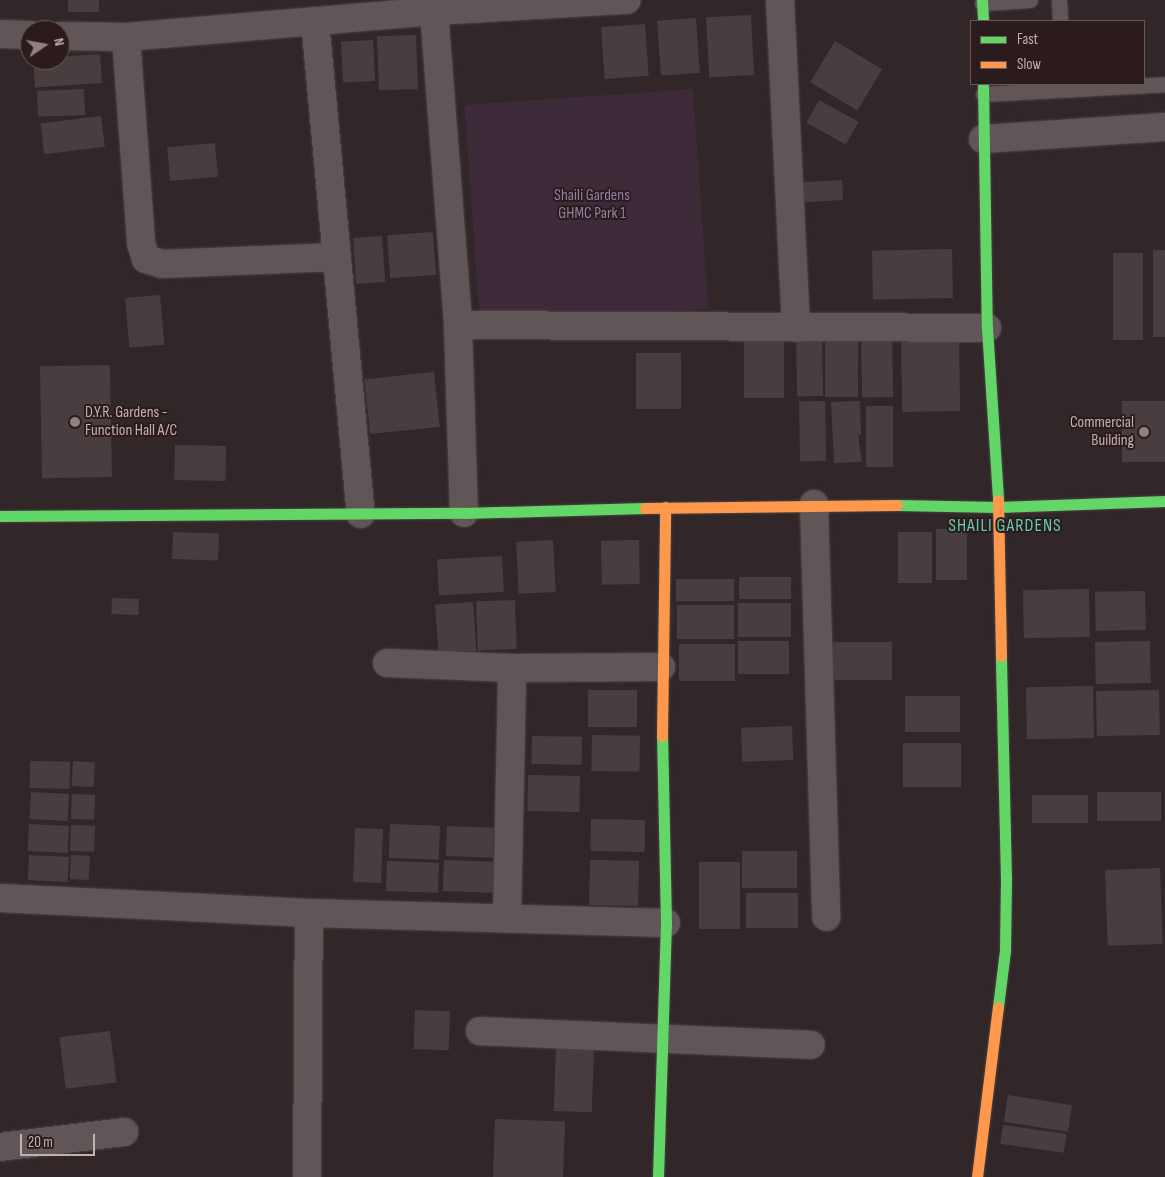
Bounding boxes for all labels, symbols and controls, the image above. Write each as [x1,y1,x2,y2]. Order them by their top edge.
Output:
north arrow [20,20,70,70]
legend [970,20,1145,85]
text: Fast [1017,30,1038,49]
text: N [50,37,68,47]
text: Slow [1017,55,1041,74]
park label: Shaili Gardens GHMC Park 1 [554,186,630,224]
place label: D.Y.R. Gardens - Function Hall A/C [85,403,177,441]
place label: Commercial Building [1070,413,1134,451]
marker: D.Y.R. Gardens - Function Hall A/C [69,416,81,428]
marker: Commercial Building [1138,426,1150,438]
district label: SHAILI GARDENS [946,515,1064,537]
scale bar [22,1124,98,1156]
text: 20 m [28,1133,53,1152]

